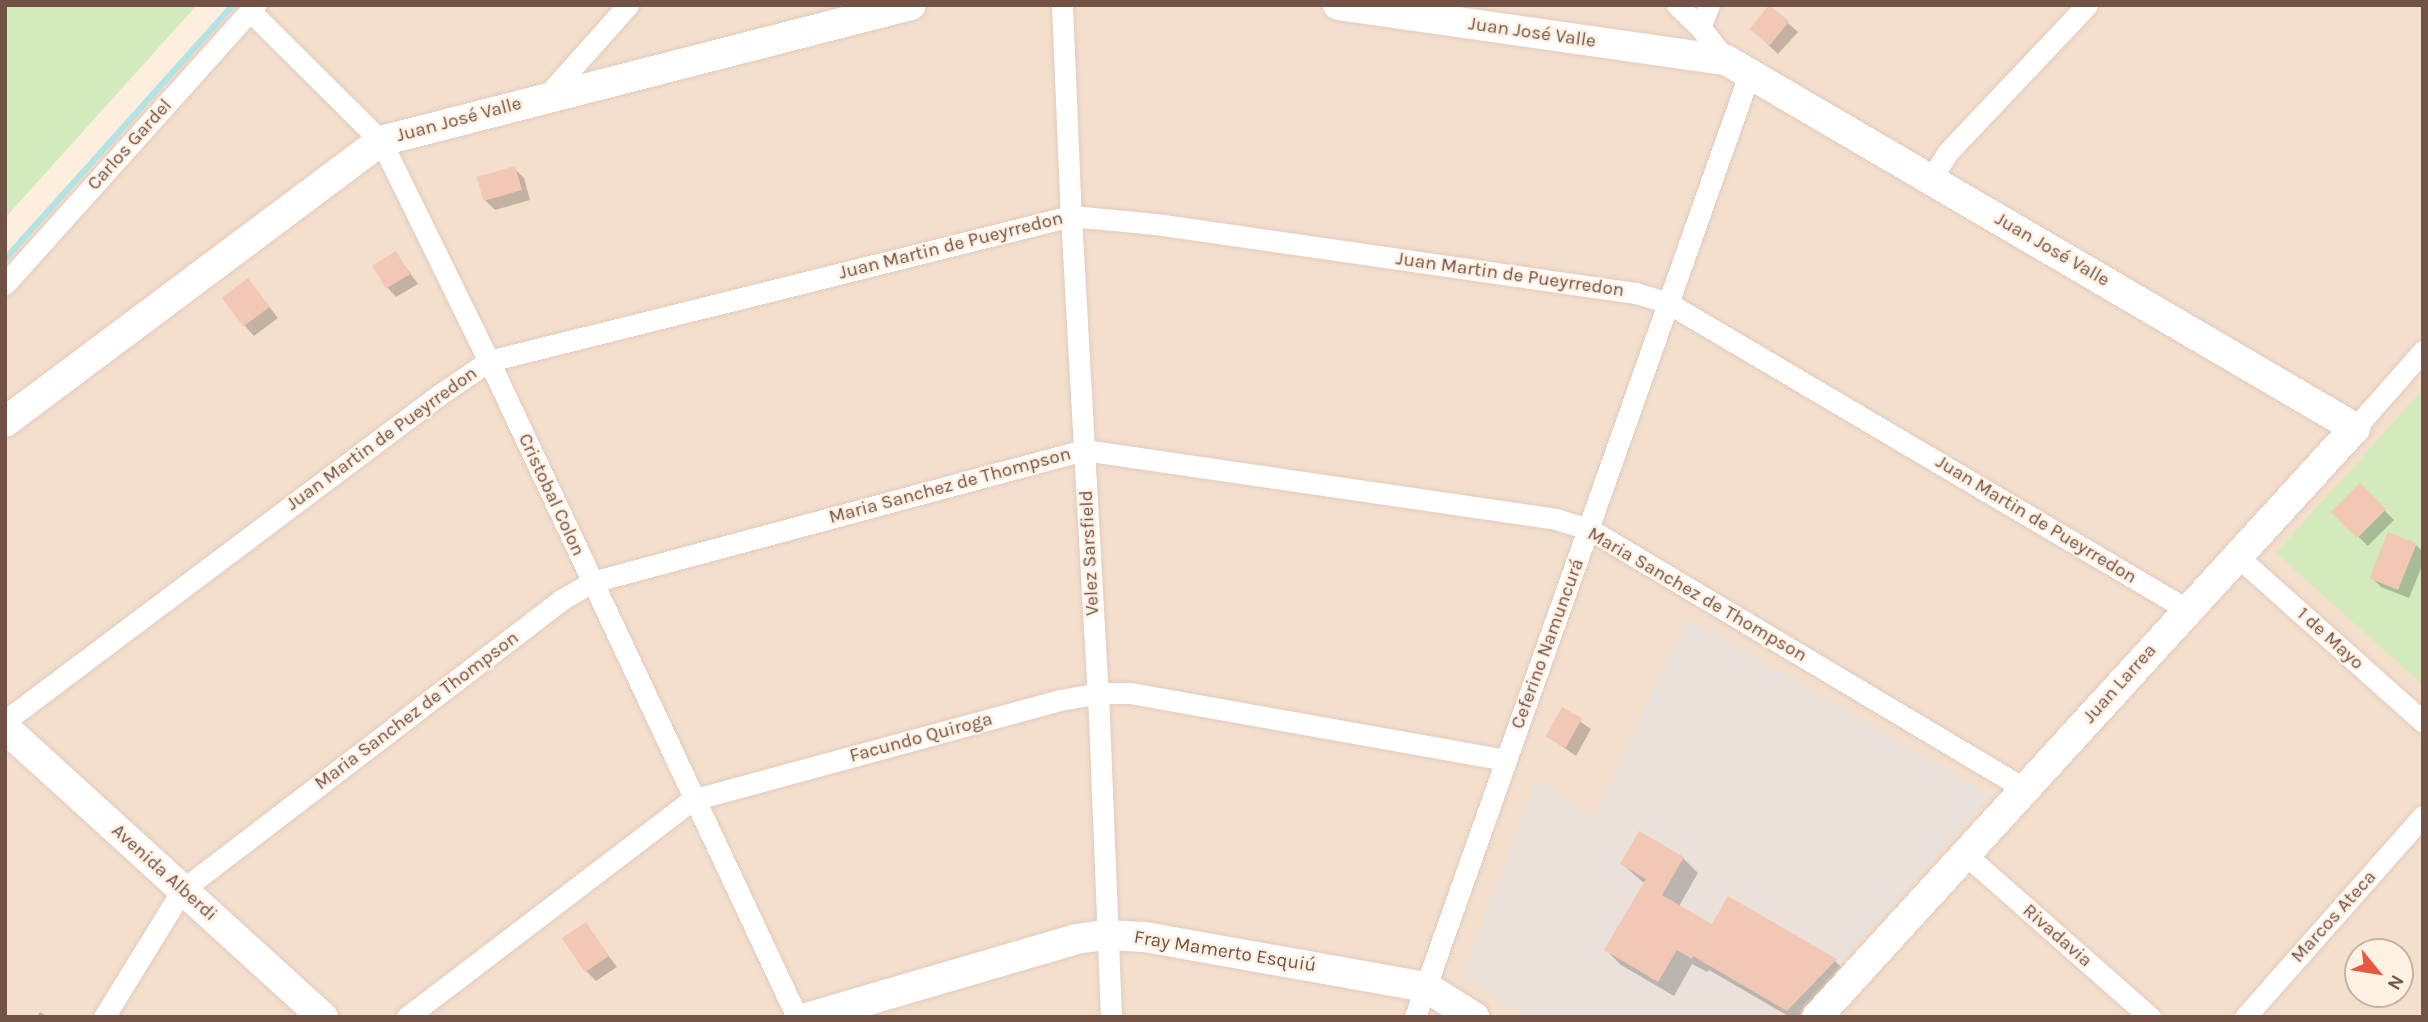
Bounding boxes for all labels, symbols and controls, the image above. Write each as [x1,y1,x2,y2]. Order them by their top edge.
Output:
street label: Juan José Valle [1467,13,1597,53]
street label: Juan José Valle [394,92,524,148]
street label: Carlos Gardel [83,95,177,195]
street label: Juan Martin de Pueyrredon [836,207,1066,285]
street label: Juan José Valle [1991,208,2113,292]
street label: Juan Martin de Pueyrredon [1394,248,1626,302]
street label: Juan Martin de Pueyrredon [282,362,482,516]
street label: Cristobal Colon [513,430,589,560]
street label: Maria Sanchez de Thompson [826,443,1074,529]
street label: Juan Martin de Pueyrredon [1931,451,2141,589]
street label: Velez Sarsfield [1075,490,1105,616]
street label: Maria Sanchez de Thompson [1583,523,1811,667]
street label: Ceferino Namuncurá [1507,556,1589,732]
street label: 1 de Mayo [2292,603,2368,675]
street label: Maria Sanchez de Thompson [310,627,524,795]
street label: Juan Larrea [2078,640,2162,728]
street label: Facundo Quiroga [847,708,995,768]
street label: Avenida Alberdi [107,820,221,926]
street label: Marcos Ateca [2287,866,2381,968]
street label: Rivadavia [2018,900,2096,972]
street label: Fray Mamerto Esquiú [1132,926,1318,978]
north arrow [2344,938,2414,1008]
text: N [2383,971,2408,994]

